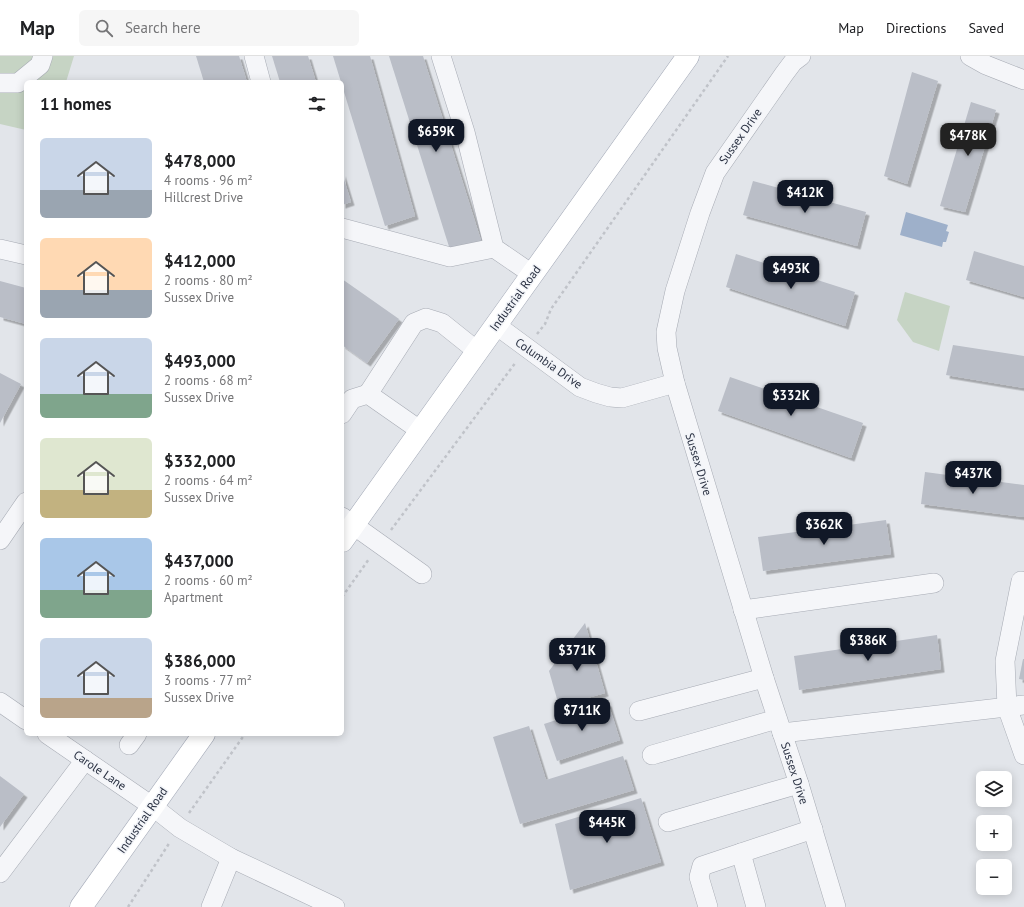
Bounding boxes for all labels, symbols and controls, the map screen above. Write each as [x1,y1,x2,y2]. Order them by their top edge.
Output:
search box [79,10,359,46]
text: Map [20,16,55,40]
icon: search [93,17,115,39]
text: Search here [125,18,201,37]
text: Map [838,19,864,37]
text: Directions [886,19,946,37]
text: Saved [968,19,1004,37]
text: 11 homes [40,93,111,115]
icon: filters [306,93,328,115]
street label: Sussex Drive [715,105,765,167]
pin: $659K [408,119,464,153]
text: $659K [417,123,455,140]
pin: $478K [940,123,996,157]
text: $478K [949,127,987,144]
text: $478,000 [164,150,236,172]
icon: home [72,154,120,202]
text: 4 rooms · 96 m² [164,172,253,189]
pin: $412K [777,180,833,214]
text: $412K [786,184,824,201]
text: Hillcrest Drive [164,189,243,206]
text: $412,000 [164,250,236,272]
icon: home [72,254,120,302]
pin: $493K [763,256,819,290]
text: $493K [772,260,810,277]
street label: Industrial Road [486,262,544,334]
text: 2 rooms · 80 m² [164,272,253,289]
text: Sussex Drive [164,289,234,306]
street label: Columbia Drive [513,334,585,392]
text: $493,000 [164,350,236,372]
icon: home [72,354,120,402]
text: 2 rooms · 68 m² [164,372,253,389]
pin: $332K [763,383,819,417]
text: $332K [772,387,810,404]
text: Sussex Drive [164,389,234,406]
street label: Sussex Drive [682,431,716,497]
text: $332,000 [164,450,236,472]
icon: home [72,454,120,502]
pin: $437K [945,461,1001,495]
text: $437K [954,465,992,482]
text: 2 rooms · 64 m² [164,472,253,489]
text: Sussex Drive [164,489,234,506]
pin: $362K [796,512,852,546]
text: $362K [805,516,843,533]
text: $437,000 [164,550,234,572]
icon: home [72,554,120,602]
text: 2 rooms · 60 m² [164,572,253,589]
text: Apartment [164,589,223,606]
pin: $386K [840,628,896,662]
text: $386K [849,632,887,649]
pin: $371K [549,638,605,672]
text: $371K [558,642,596,659]
text: $386,000 [164,650,236,672]
icon: home [72,654,120,702]
text: 3 rooms · 77 m² [164,672,252,689]
text: Sussex Drive [164,689,234,706]
pin: $711K [554,698,610,732]
text: $711K [563,702,601,719]
street label: Sussex Drive [778,740,812,806]
street label: Carole Lane [71,747,129,793]
map controls [976,771,1012,895]
button: layers [976,771,1012,807]
street label: Industrial Road [114,784,170,856]
pin: $445K [579,810,635,844]
text: $445K [588,814,626,831]
button: + [976,815,1012,851]
button: − [976,859,1012,895]

